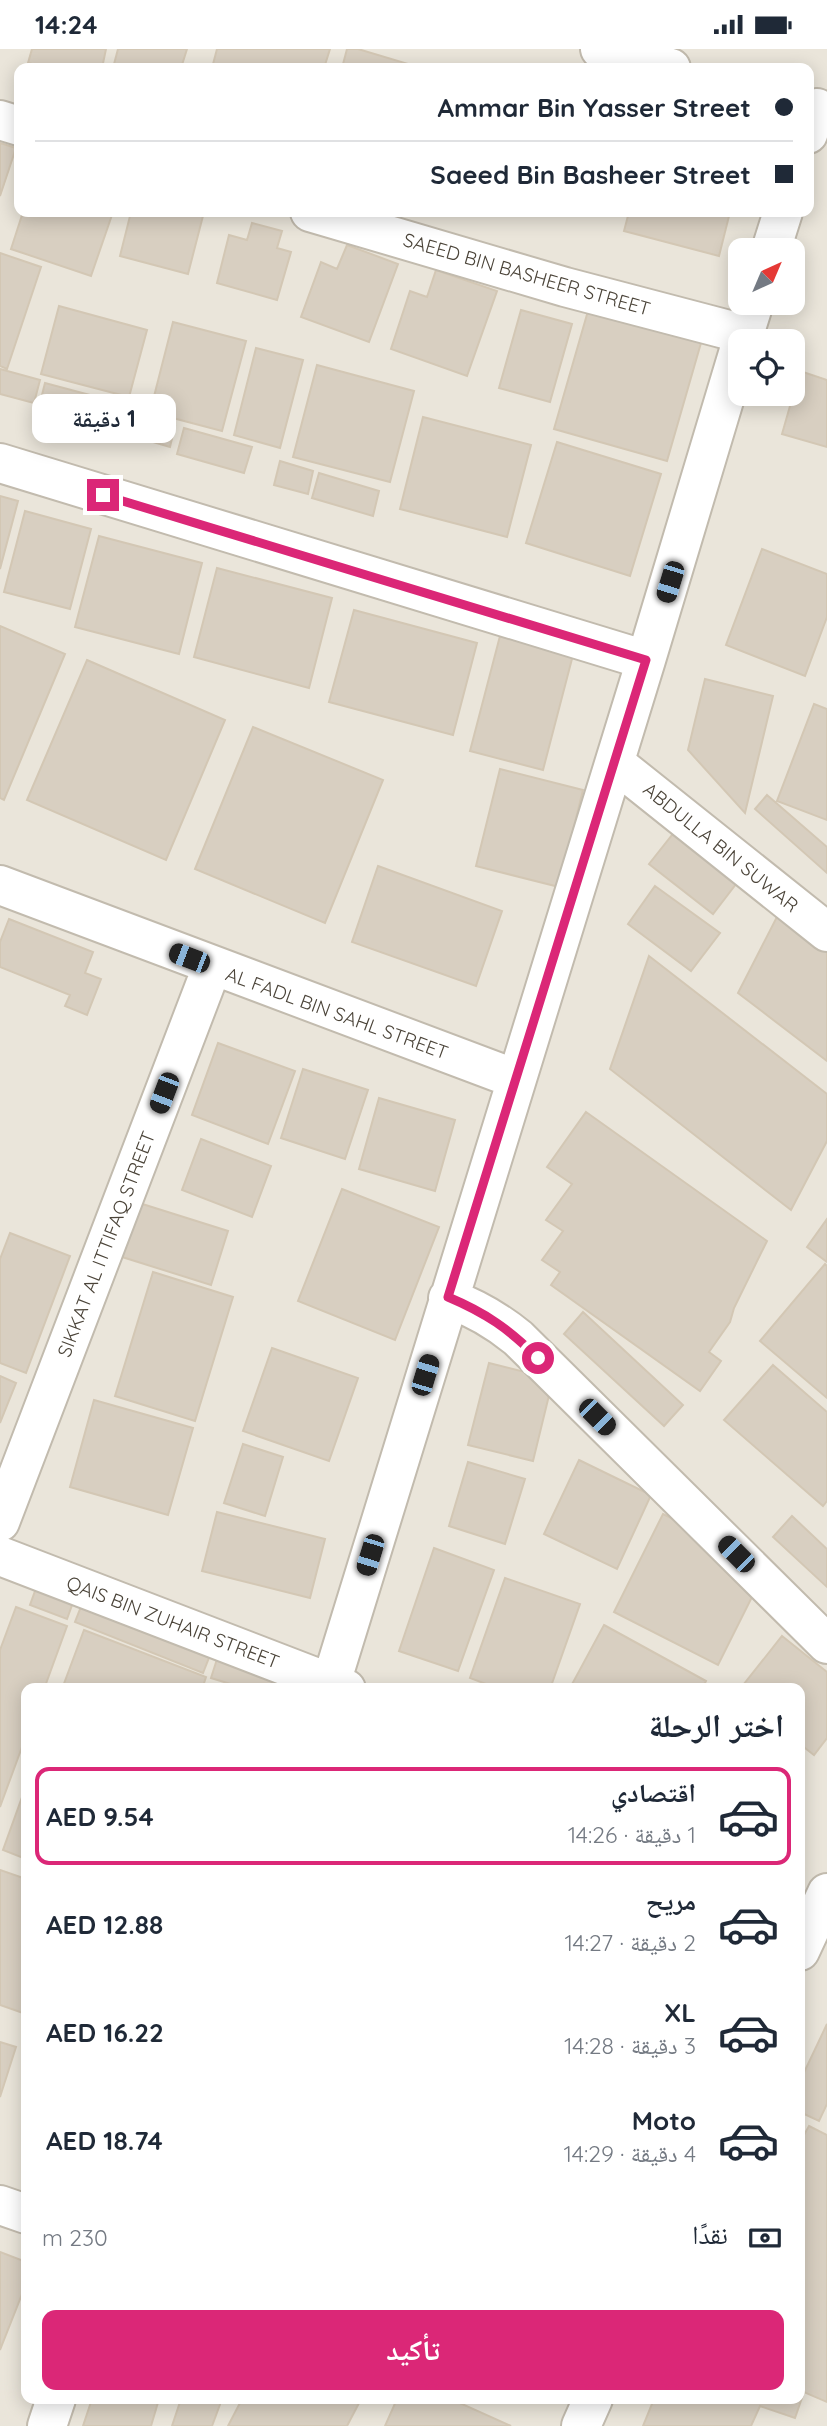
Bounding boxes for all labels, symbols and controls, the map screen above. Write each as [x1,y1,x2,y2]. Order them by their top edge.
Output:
text: 14:24 [35,8,98,41]
text: Ammar Bin Yasser Street [437,91,751,124]
text: Saeed Bin Basheer Street [430,158,751,191]
street label: SAEED BIN BASHEER STREET [401,227,653,321]
north arrow [728,238,805,315]
map controls [728,238,805,406]
button: locate [728,329,805,406]
callout: 1 دقيقة [31,393,175,443]
text: 1 دقيقة [72,404,136,433]
route end [87,479,119,511]
car [654,559,687,605]
street label: ABDULLA BIN SUWAR [638,777,804,917]
car [166,941,213,975]
street label: AL FADL BIN SAHL STREET [222,962,452,1064]
car [147,1070,182,1116]
street label: SIKKAT AL ITTIFAQ STREET [52,1128,160,1360]
route start [522,1342,554,1374]
car [409,1352,442,1398]
car [575,1395,620,1439]
car [354,1532,387,1578]
car [714,1532,759,1576]
street label: QAIS BIN ZUHAIR STREET [63,1570,283,1674]
text: اختر الرحلة [649,1705,784,1745]
text: اقتصادي [611,1776,696,1809]
icon: car [717,1785,780,1848]
text: AED 9.54 [46,1800,154,1833]
text: 1 دقيقة · 14:26 [568,1820,696,1849]
text: مريح [646,1884,696,1917]
icon: car [717,1893,780,1956]
text: AED 12.88 [46,1908,163,1941]
text: 2 دقيقة · 14:27 [564,1928,696,1957]
text: XL [664,1996,696,2029]
icon: car [717,2001,780,2064]
text: AED 16.22 [46,2016,164,2049]
text: 3 دقيقة · 14:28 [564,2031,696,2060]
text: Moto [632,2104,696,2137]
icon: car [717,2109,780,2172]
text: AED 18.74 [46,2124,163,2157]
text: 4 دقيقة · 14:29 [564,2139,696,2168]
text: نقدًا [692,2218,728,2251]
icon: cash [746,2219,784,2257]
text: 230 m [42,2223,108,2252]
button: تأكيد [42,2310,784,2390]

